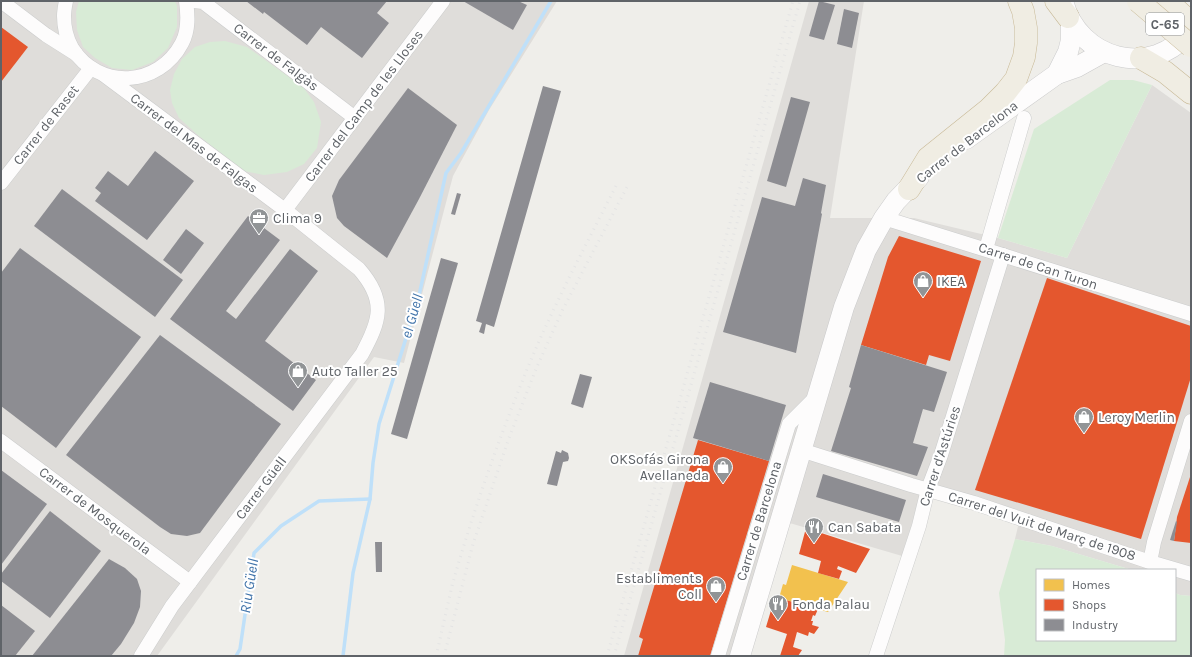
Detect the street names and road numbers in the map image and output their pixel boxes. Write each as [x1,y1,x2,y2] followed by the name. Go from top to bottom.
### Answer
[1146,13,1184,35] road number: C-65
[230,19,322,95] street label: Carrer de Falgàs
[301,27,427,185] street label: Carrer del Camp de les Lloses
[9,82,83,168] street label: Carrer de Raset
[127,89,261,197] street label: Carrer del Mas de Falgas
[913,97,1021,187] street label: Carrer de Barcelona
[976,239,1100,293] street label: Carrer de Can Turon
[916,403,964,509] street label: Carrer d'Astúries
[232,453,290,523] street label: Carrer Güell
[733,459,785,583] street label: Carrer de Barcelona
[36,463,154,559] street label: Carrer de Mosquerola
[946,488,1138,564] street label: Carrer del Vuit de Març de 1908

